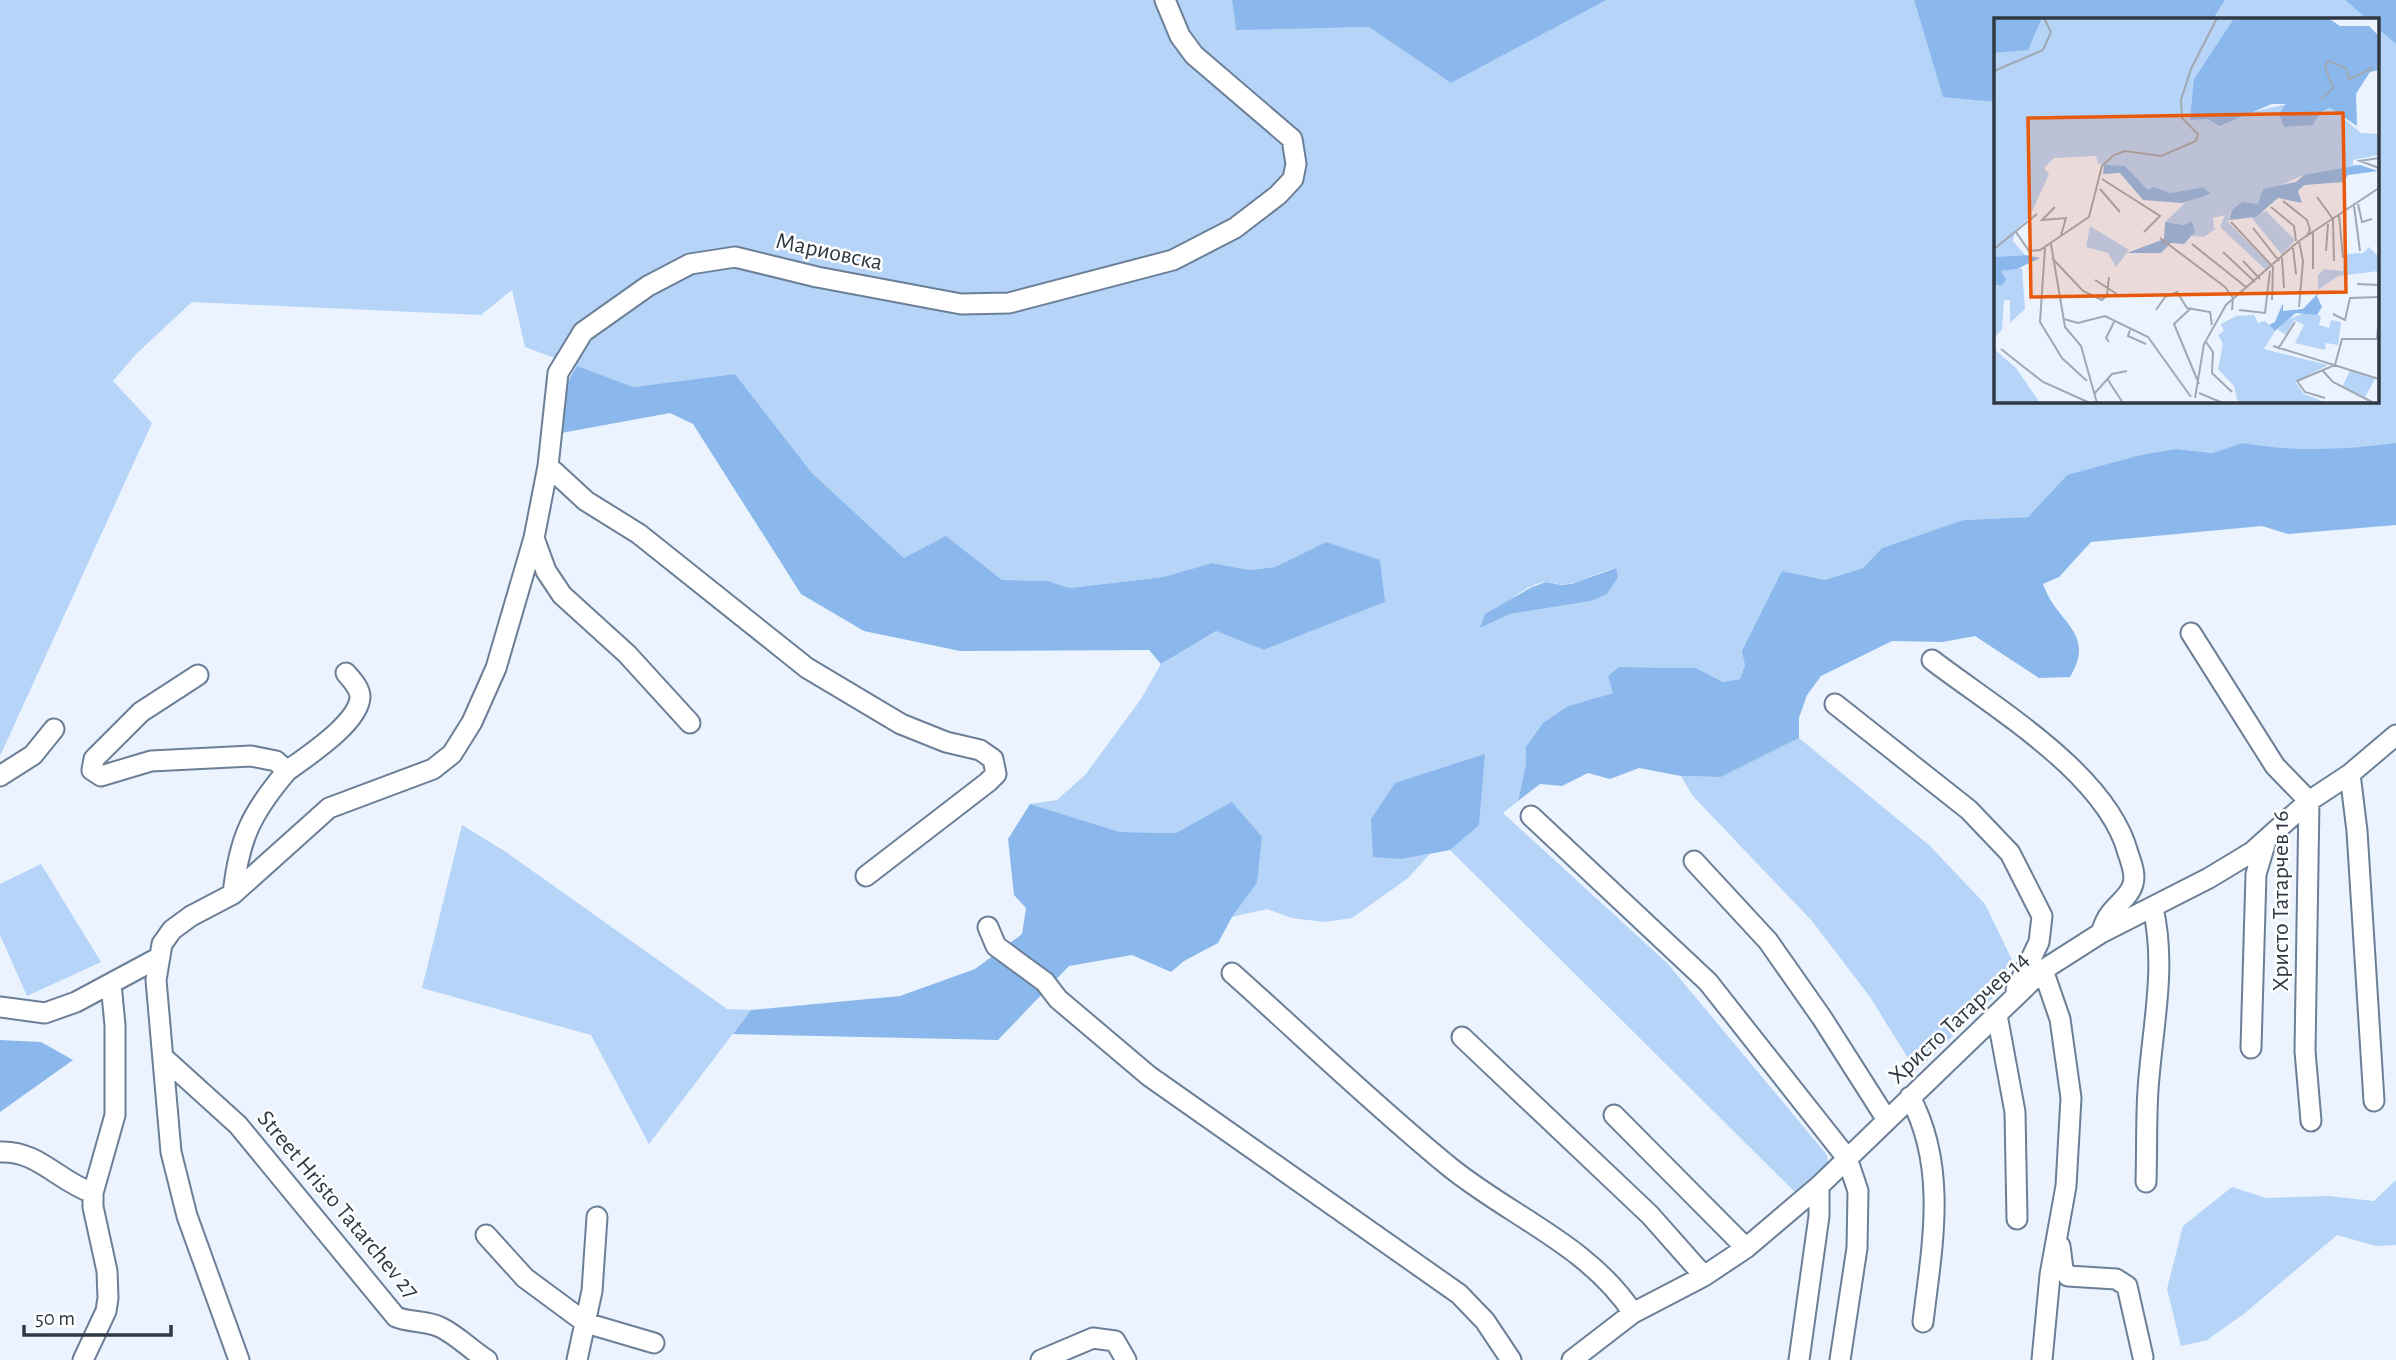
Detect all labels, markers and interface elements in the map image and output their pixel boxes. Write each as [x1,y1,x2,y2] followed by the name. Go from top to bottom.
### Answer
[1994,18,2378,402] inset map
[773,229,885,275] street label: Мариовска
[2269,810,2293,992] street label: Христо Татарчев 16
[1884,947,2034,1089] street label: Христо Татарчев 14
[252,1106,424,1304] street label: Street Hristo Tatarchev 27
[24,1294,172,1338] scale bar
[35,1308,75,1329] text: 50 m

